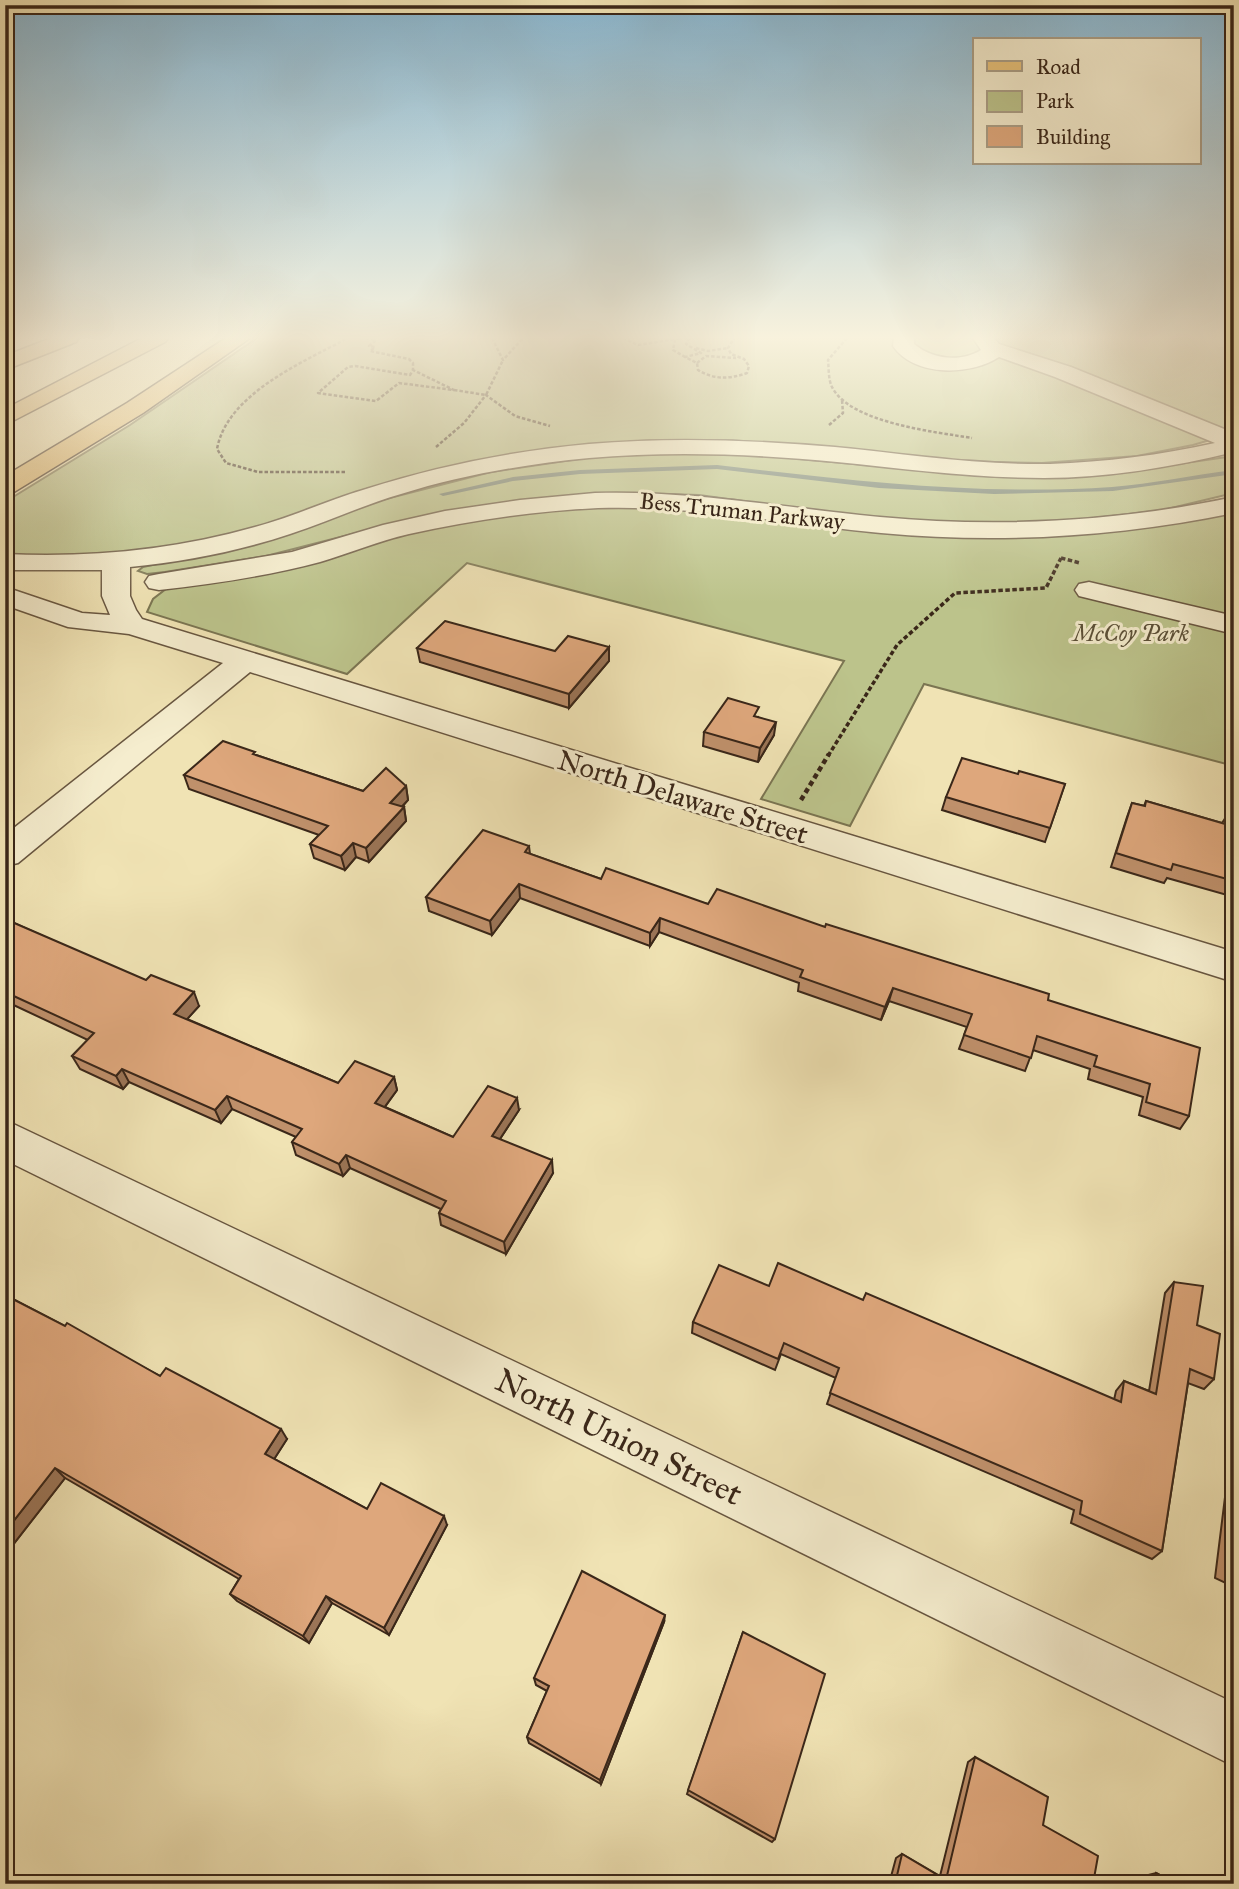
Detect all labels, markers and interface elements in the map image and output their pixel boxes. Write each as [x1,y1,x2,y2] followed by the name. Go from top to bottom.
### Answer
[973,38,1200,164] legend
[1036,54,1081,80] text: Road
[1036,88,1074,114] text: Park
[1036,124,1110,150] text: Building
[638,486,847,536] street label: Bess Truman Parkway
[1071,619,1189,647] park label: McCoy Park
[554,742,813,852] street label: North Delaware Street
[489,1360,749,1514] street label: North Union Street

